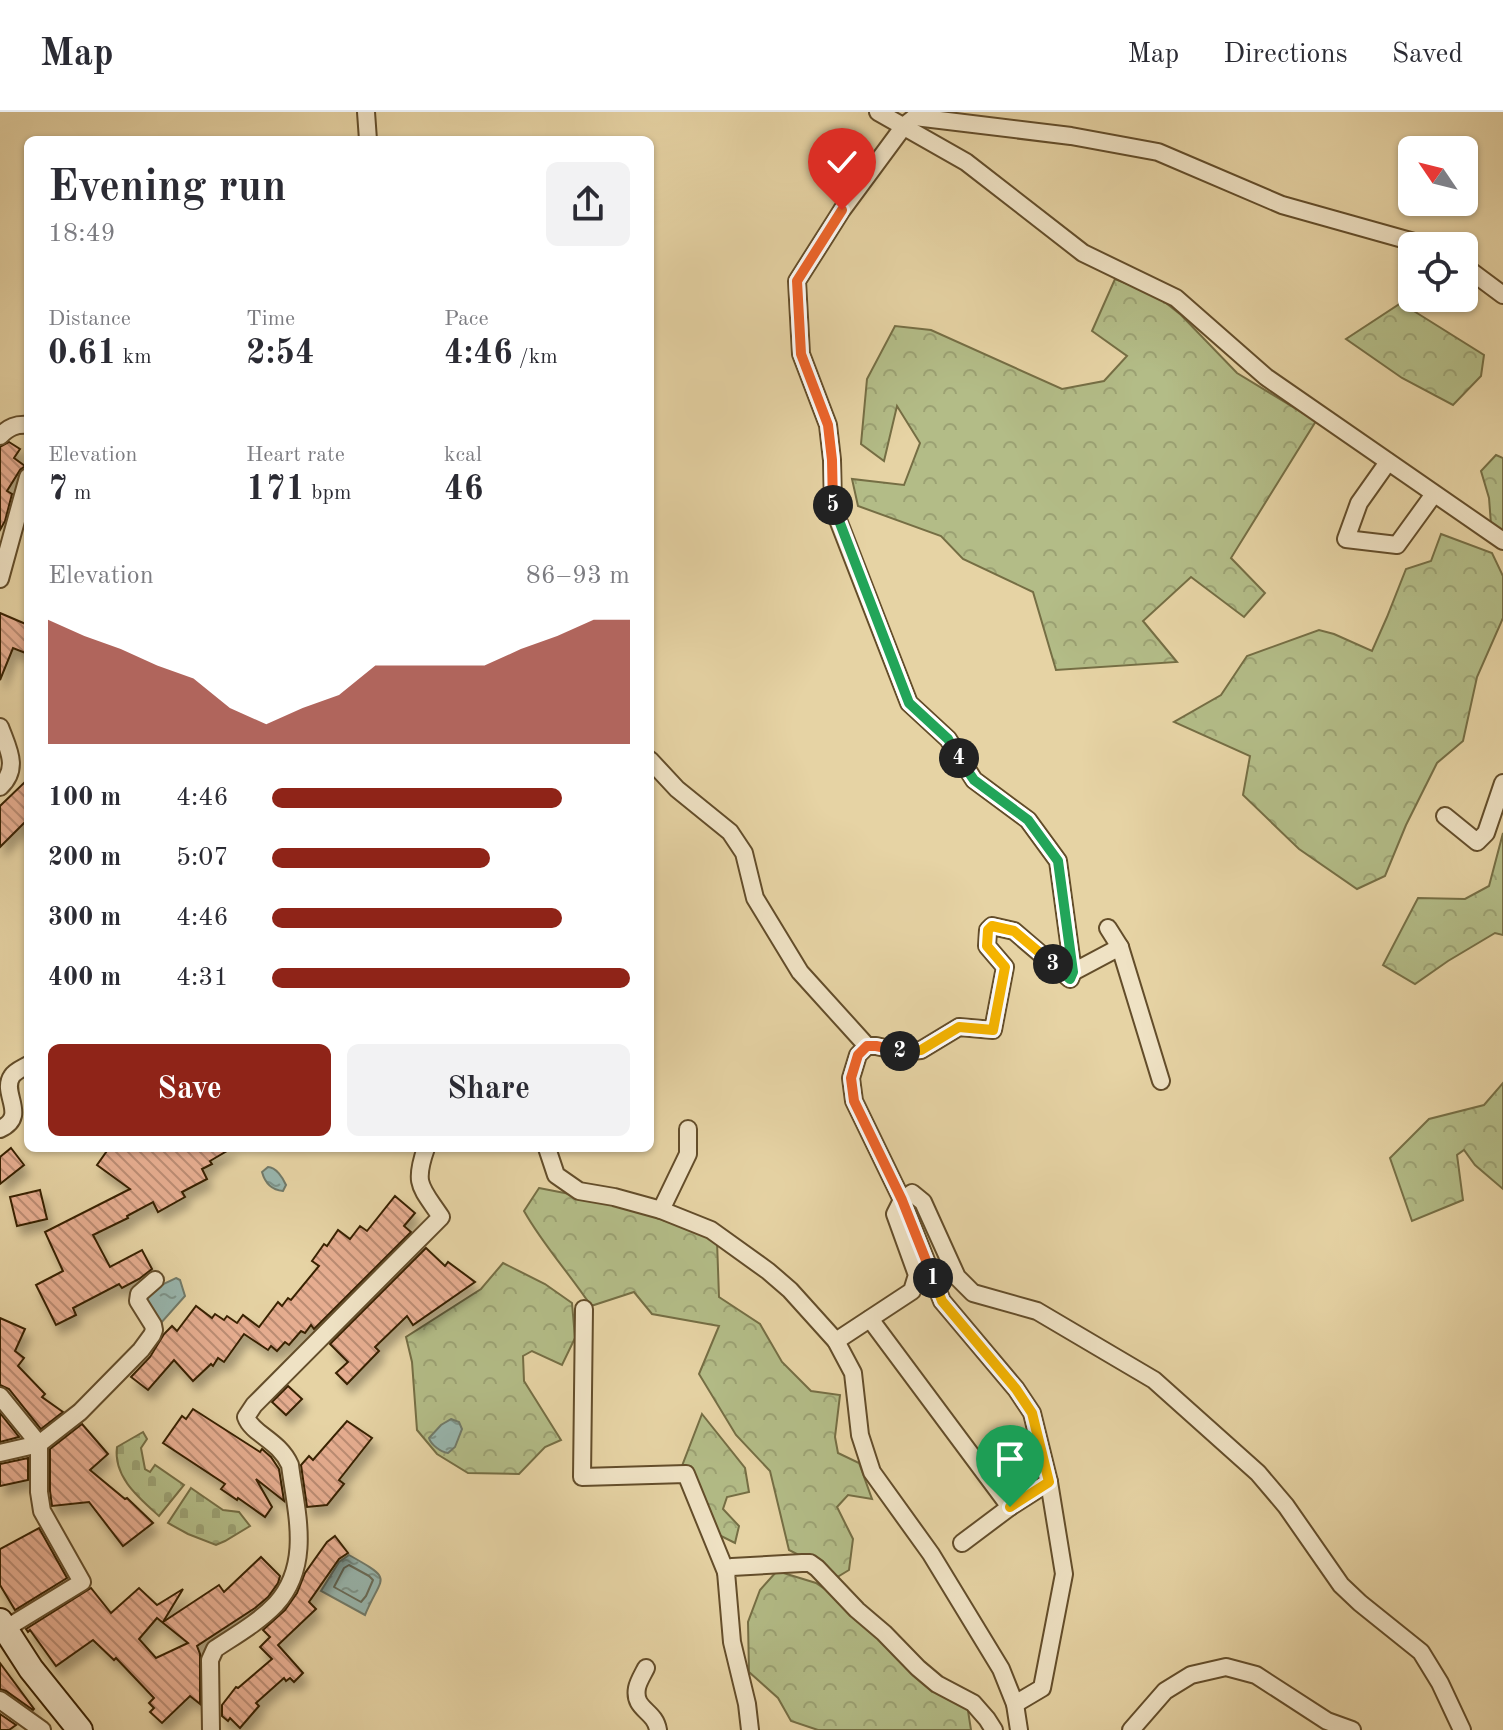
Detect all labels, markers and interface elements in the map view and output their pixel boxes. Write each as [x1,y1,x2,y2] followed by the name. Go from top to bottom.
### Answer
[40,36,114,74] text: Map
[1127,41,1179,69] text: Map
[1223,41,1348,69] text: Directions
[1392,41,1463,69] text: Saved
[808,128,876,210] pin
[1398,136,1478,216] north arrow
[1398,136,1478,312] map controls
[820,140,864,184] icon: check
[546,162,630,246] button: share
[48,166,286,210] text: Evening run
[48,221,116,247] text: 18:49
[1398,232,1478,312] button: locate
[48,308,131,330] text: Distance
[246,308,295,330] text: Time
[444,308,489,330] text: Pace
[48,337,117,371] text: 0.61
[246,337,315,371] text: 2:54
[444,337,513,371] text: 4:46
[117,346,152,368] text: km
[513,346,558,368] text: /km
[48,444,138,466] text: Elevation
[246,444,345,466] text: Heart rate
[444,444,482,466] text: kcal
[48,473,68,507] text: 7
[246,473,305,507] text: 171
[444,473,483,507] text: 46
[68,482,91,504] text: m
[305,482,351,504] text: bpm
[813,485,853,525] pin: 5
[827,494,839,516] text: 5
[48,563,154,589] text: Elevation
[526,563,630,589] text: 86–93 m
[939,738,979,778] pin: 4
[953,747,965,769] text: 4
[48,785,121,811] text: 100 m
[176,785,229,811] text: 4:46
[48,845,121,871] text: 200 m
[176,845,229,871] text: 5:07
[48,905,121,931] text: 300 m
[176,905,229,931] text: 4:46
[1033,944,1073,984] pin: 3
[1047,953,1059,975] text: 3
[48,965,121,991] text: 400 m
[176,965,229,991] text: 4:31
[880,1031,920,1071] pin: 2
[894,1040,906,1062] text: 2
[48,1044,331,1136] button: Save
[347,1044,630,1136] button: Share
[913,1258,953,1298] pin: 1
[927,1267,939,1289] text: 1
[976,1425,1044,1507] pin
[988,1437,1032,1481] icon: arrive

